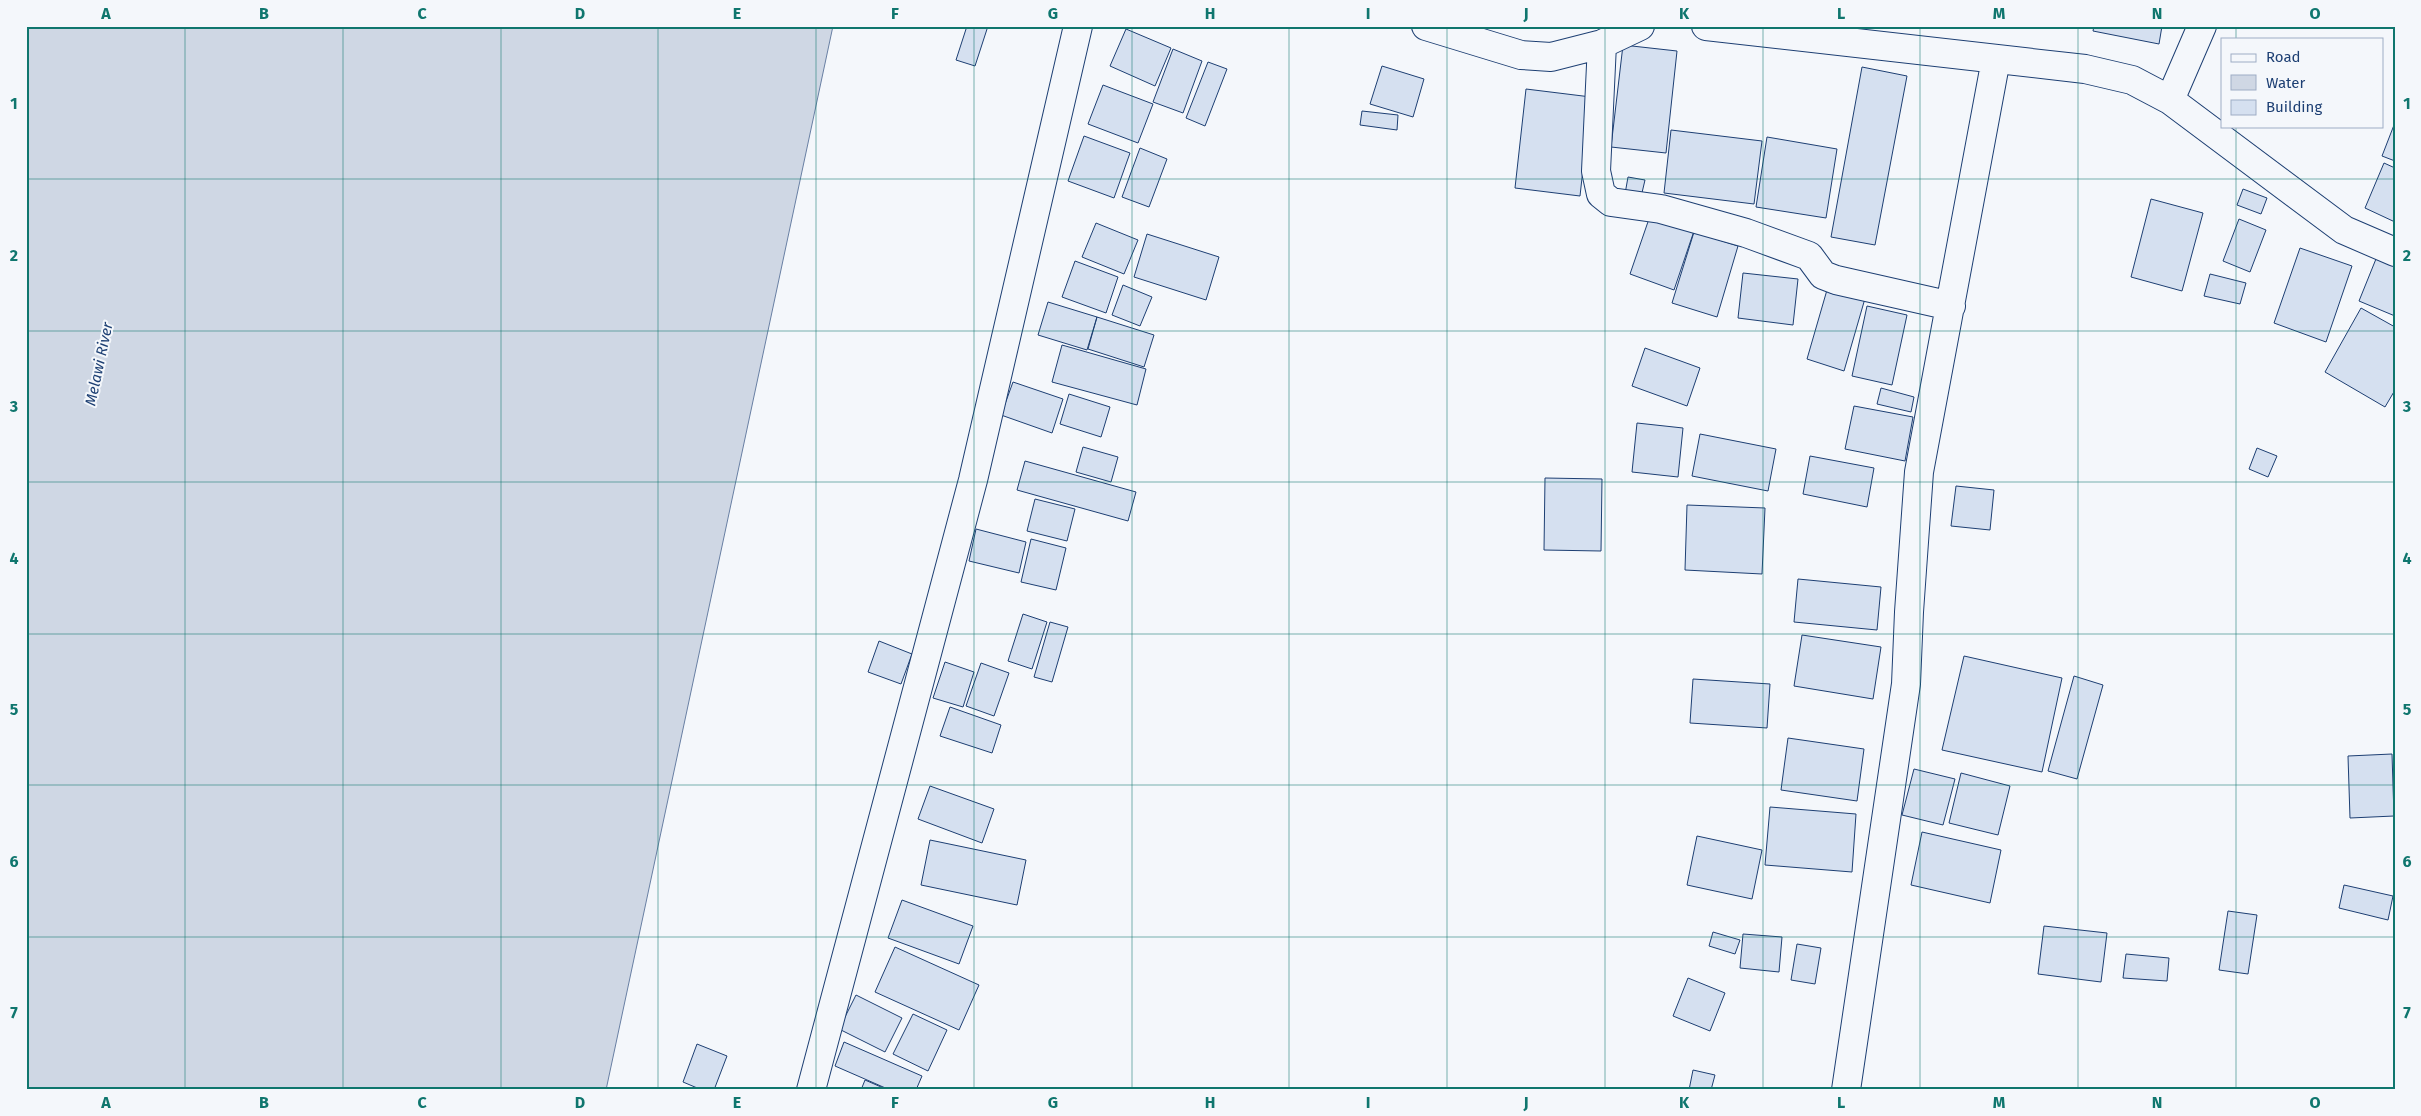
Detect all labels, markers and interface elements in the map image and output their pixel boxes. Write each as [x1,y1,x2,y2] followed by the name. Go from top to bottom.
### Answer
[100,4,111,23] text: A
[259,4,269,23] text: B
[417,4,427,23] text: C
[575,4,585,23] text: D
[733,4,741,23] text: E
[891,4,899,23] text: F
[1048,4,1058,23] text: G
[1205,4,1215,23] text: H
[1366,4,1370,23] text: I
[1522,4,1529,23] text: J
[1679,4,1690,23] text: K
[1837,4,1845,23] text: L
[1993,4,2006,23] text: M
[2152,4,2162,23] text: N
[2309,4,2321,23] text: O
[2221,38,2384,128] legend
[2266,48,2301,66] text: Road
[2266,74,2305,92] text: Water
[10,94,18,113] text: 1
[2403,94,2411,113] text: 1
[2266,98,2322,116] text: Building
[10,246,18,265] text: 2
[2403,246,2411,265] text: 2
[81,319,117,407] water label: Melawi River
[9,397,18,416] text: 3
[2402,397,2411,416] text: 3
[9,549,19,568] text: 4
[2402,549,2412,568] text: 4
[10,700,19,719] text: 5
[2403,700,2412,719] text: 5
[9,852,19,871] text: 6
[2402,852,2412,871] text: 6
[10,1003,18,1022] text: 7
[2403,1003,2411,1022] text: 7
[100,1093,111,1112] text: A
[259,1093,269,1112] text: B
[417,1093,427,1112] text: C
[575,1093,585,1112] text: D
[733,1093,741,1112] text: E
[891,1093,899,1112] text: F
[1048,1093,1058,1112] text: G
[1205,1093,1215,1112] text: H
[1366,1093,1370,1112] text: I
[1522,1093,1529,1112] text: J
[1679,1093,1690,1112] text: K
[1837,1093,1845,1112] text: L
[1993,1093,2006,1112] text: M
[2152,1093,2162,1112] text: N
[2309,1093,2321,1112] text: O

